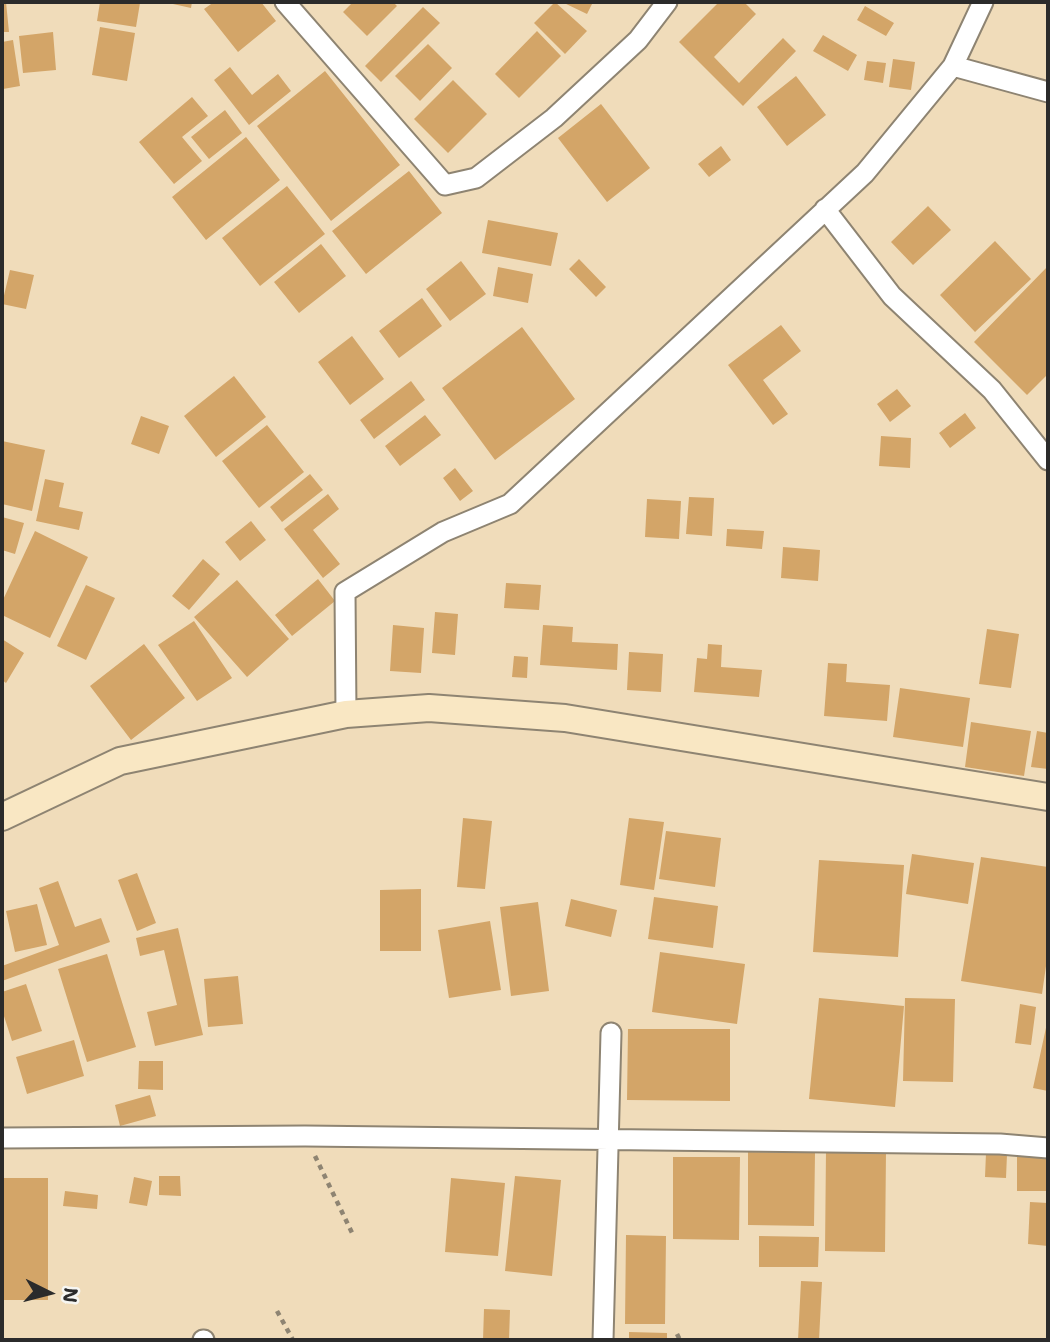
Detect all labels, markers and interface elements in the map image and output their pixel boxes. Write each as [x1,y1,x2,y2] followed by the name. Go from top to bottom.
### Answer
[14,1258,84,1328] north arrow
[57,1286,84,1304] text: N

